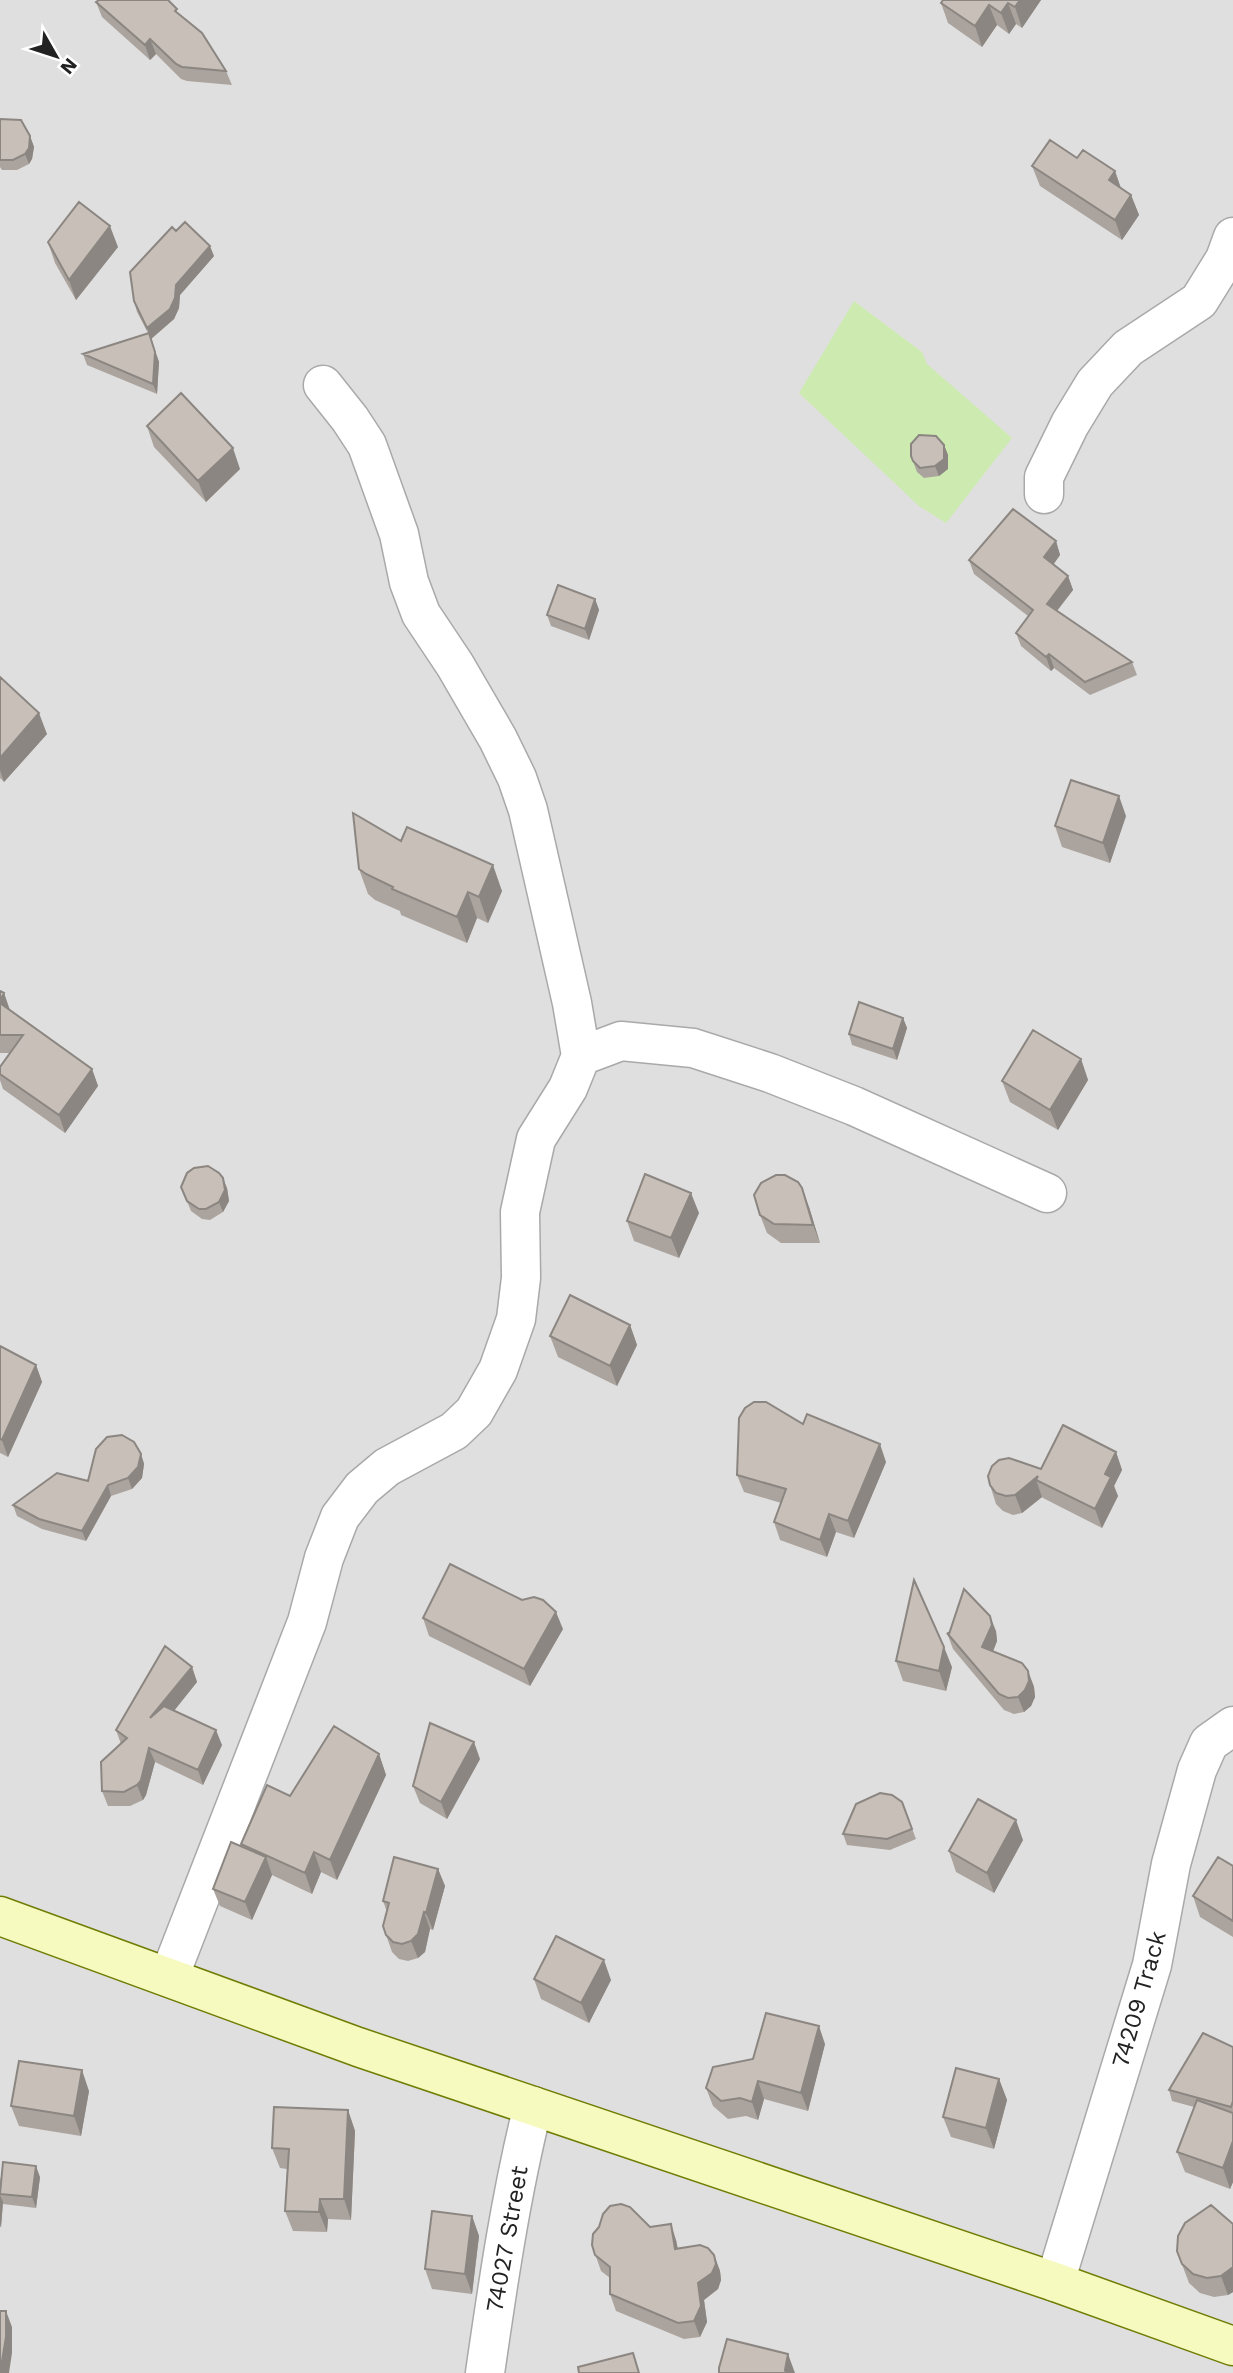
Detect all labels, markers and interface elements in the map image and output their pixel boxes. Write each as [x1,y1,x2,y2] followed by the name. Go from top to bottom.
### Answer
[21,21,91,91] north arrow
[55,54,82,79] text: N
[1106,1927,1172,2070] street label: 74209 Track
[480,2164,534,2314] street label: 74027 Street

